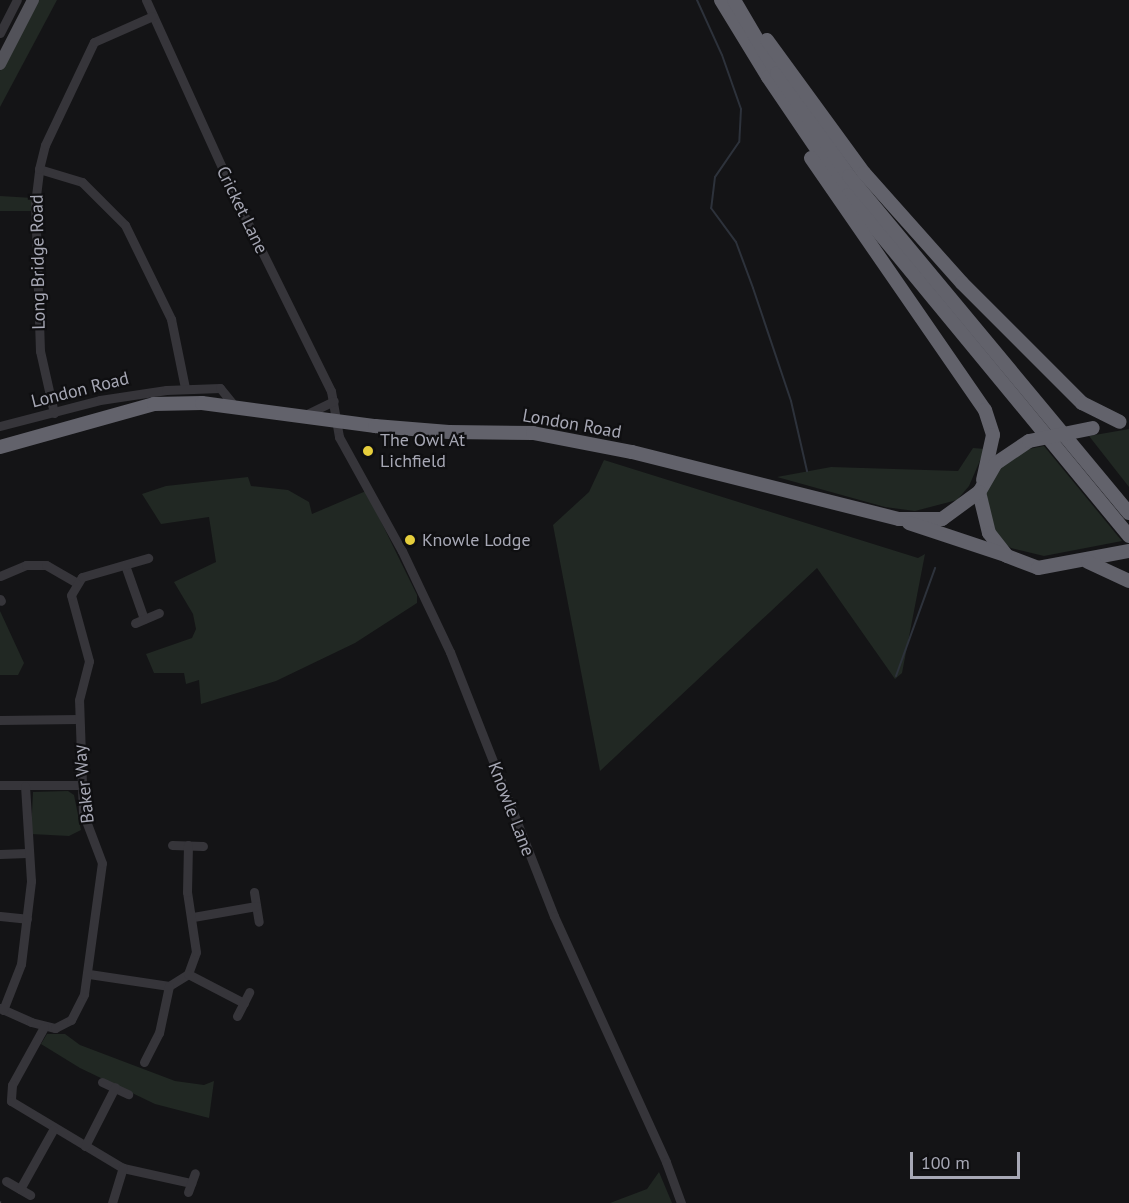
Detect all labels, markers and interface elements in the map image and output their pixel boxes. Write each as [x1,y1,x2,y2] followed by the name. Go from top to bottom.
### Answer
[212,163,272,257] street label: Cricket Lane
[26,194,50,330] street label: Long Bridge Road
[29,367,131,413] street label: London Road
[521,405,623,443] street label: London Road
[380,430,466,472] place label: The Owl At Lichfield
[361,444,375,458] marker: The Owl At Lichfield
[422,529,531,551] place label: Knowle Lodge
[403,533,417,547] marker: Knowle Lodge
[69,743,99,825] street label: Baker Way
[483,759,539,859] street label: Knowle Lane
[913,1140,1022,1178] scale bar
[921,1151,970,1174] text: 100 m

